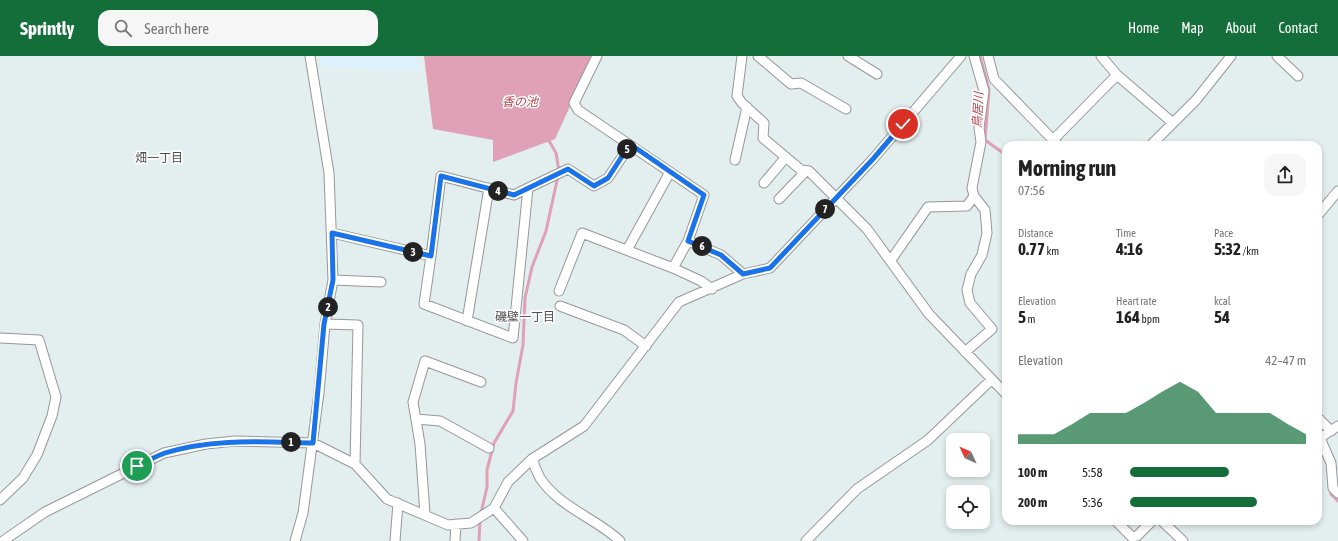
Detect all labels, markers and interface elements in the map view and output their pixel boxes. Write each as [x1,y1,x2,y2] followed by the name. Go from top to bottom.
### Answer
[98,10,378,46] search box
[20,17,74,39] text: Sprintly
[112,17,134,39] icon: search
[144,20,209,37] text: Search here
[1128,20,1159,36] text: Home
[1181,20,1204,36] text: Map
[1226,20,1257,36] text: About
[1279,20,1318,36] text: Contact
[970,90,986,128] water label: 鳥居川
[502,95,539,109] water label: 香の池
[886,107,920,141] pin
[892,113,914,135] icon: check
[617,139,637,159] pin: 5
[624,143,630,155] text: 5
[135,151,183,165] district label: 畑一丁目
[1264,154,1306,196] button: share
[1018,155,1116,181] text: Morning run
[488,181,508,201] pin: 4
[1018,183,1045,198] text: 07:56
[495,185,501,197] text: 4
[815,199,835,219] pin: 7
[822,203,828,215] text: 7
[1018,227,1053,239] text: Distance
[1116,227,1136,239] text: Time
[1214,227,1233,239] text: Pace
[692,236,712,256] pin: 6
[1018,239,1045,259] text: 0.77
[1116,239,1143,259] text: 4:16
[1214,239,1241,259] text: 5:32
[699,240,705,252] text: 6
[403,242,423,262] pin: 3
[1045,245,1059,257] text: km
[1241,245,1259,257] text: /km
[410,246,416,258] text: 3
[1018,295,1056,307] text: Elevation
[1116,295,1157,307] text: Heart rate
[1214,295,1231,307] text: kcal
[318,297,338,317] pin: 2
[325,301,331,313] text: 2
[1018,307,1026,327] text: 5
[1116,307,1140,327] text: 164
[1214,307,1230,327] text: 54
[495,310,555,324] district label: 磯壁一丁目
[1026,313,1035,325] text: m
[1140,313,1160,325] text: bpm
[1018,353,1063,368] text: Elevation
[1265,353,1306,368] text: 42–47 m
[281,432,301,452] pin: 1
[946,433,990,477] north arrow
[946,433,990,529] map controls
[288,436,294,448] text: 1
[120,449,154,483] pin
[126,455,148,477] icon: arrive
[1018,465,1047,480] text: 100 m
[1082,465,1103,480] text: 5:58
[946,485,990,529] button: locate
[1018,495,1047,510] text: 200 m
[1082,495,1103,510] text: 5:36

